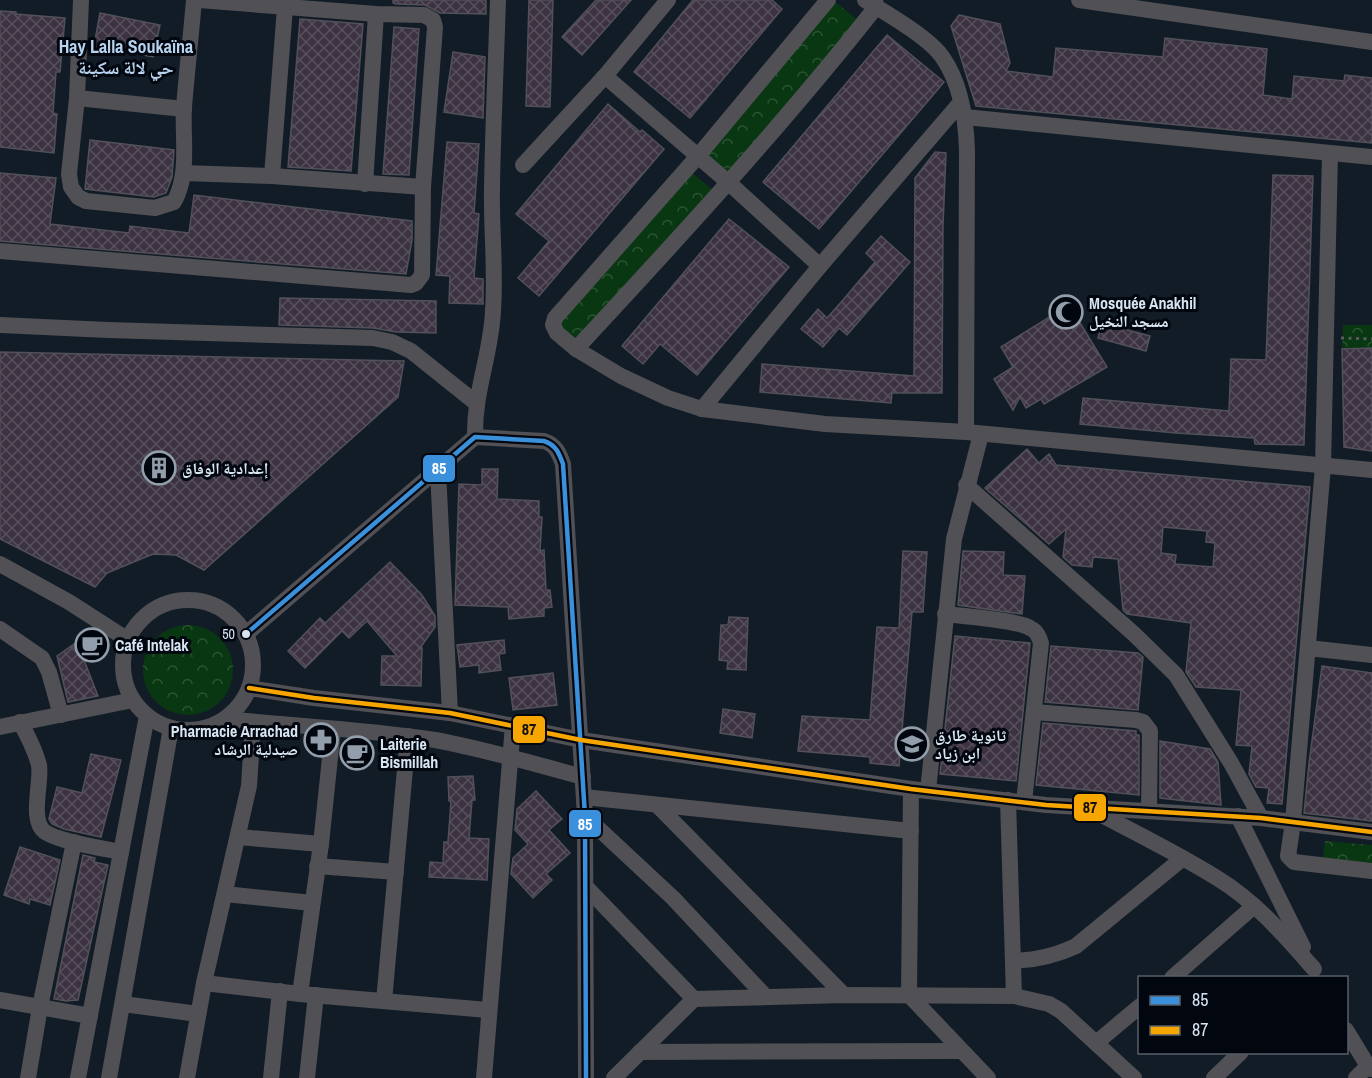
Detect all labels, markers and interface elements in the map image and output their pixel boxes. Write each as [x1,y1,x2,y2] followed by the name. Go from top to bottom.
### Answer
[59,34,194,82] district label: Hay Lalla Soukaïna حي لالة سكينة
[1089,292,1196,332] place label: Mosquée Anakhil مسجد النخيل
[1048,294,1084,330] mosque icon: Mosquée Anakhil مسجد النخيل
[141,450,177,486] building icon: إعدادية الوفاق
[422,454,456,483] line badge: 85
[182,457,268,479] place label: إعدادية الوفاق
[432,457,446,479] text: 85
[222,625,235,643] place label: 50
[74,627,110,663] cafe icon: Café Intelak
[240,628,252,640] marker: 50
[115,634,189,656] place label: Café Intelak
[512,715,546,744] line badge: 87
[522,718,536,740] text: 87
[171,720,298,760] place label: Pharmacie Arrachad صيدلية الرشاد
[303,722,339,758] pharmacy icon: Pharmacie Arrachad صيدلية الرشاد
[935,724,1007,764] place label: ثانوية طارق ابن زياد
[894,726,930,762] school or university icon: ثانوية طارق ابن زياد
[380,733,438,773] place label: Laiterie Bismillah
[339,735,375,771] cafe icon: Laiterie Bismillah
[1073,793,1107,822] line badge: 87
[1083,796,1097,818] text: 87
[568,809,602,838] line badge: 85
[578,813,592,835] text: 85
[1138,976,1348,1054] legend
[1192,987,1208,1012] text: 85
[1192,1017,1208,1042] text: 87

